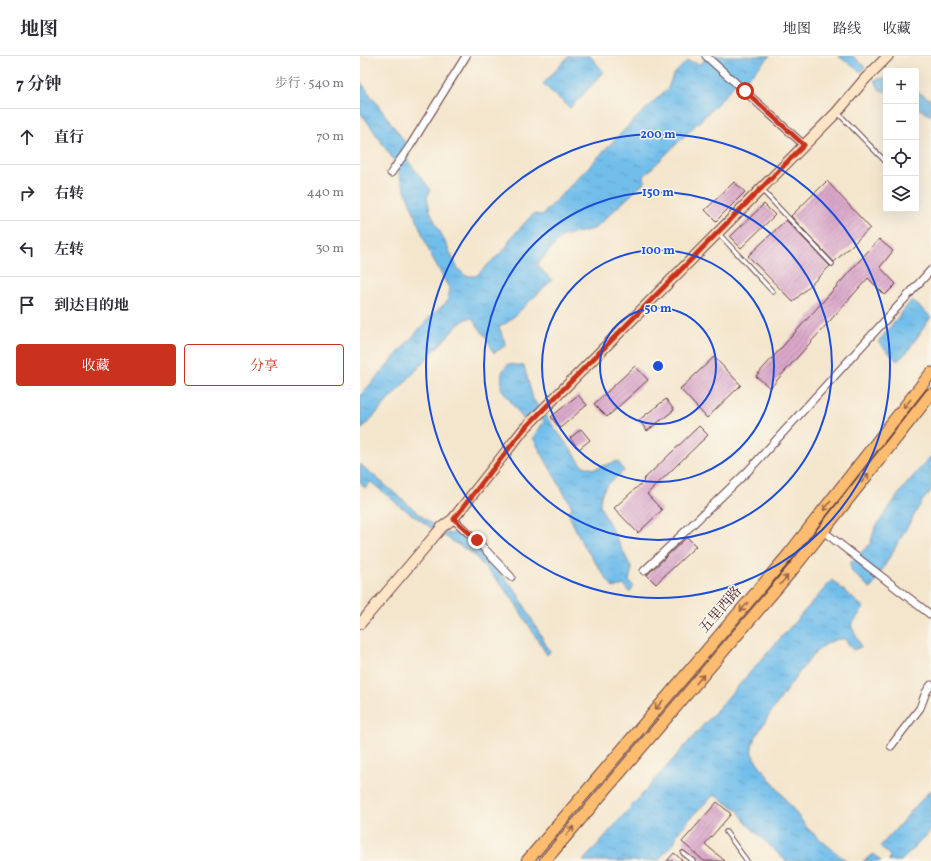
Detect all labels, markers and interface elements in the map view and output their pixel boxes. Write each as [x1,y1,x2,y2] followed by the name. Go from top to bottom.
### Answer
[20,17,58,43] text: 地图
[783,20,811,39] text: 地图
[833,20,861,39] text: 路线
[883,20,911,39] text: 收藏
[883,68,919,212] map controls
[883,68,919,104] button: +
[16,73,62,96] text: 7 分钟
[275,75,344,93] text: 步行 · 540 m
[736,82,754,100] route start
[883,104,919,140] button: −
[16,126,38,148] icon: ahead
[640,127,676,143] text: 200 m
[54,128,84,149] text: 直行
[316,128,344,146] text: 70 m
[883,140,919,176] button: locate
[883,176,919,212] button: layers
[16,182,38,204] icon: right
[54,184,84,205] text: 右转
[307,184,344,202] text: 440 m
[642,185,674,201] text: 150 m
[16,238,38,260] icon: left
[54,240,84,261] text: 左转
[316,240,344,258] text: 30 m
[641,243,675,259] text: 100 m
[16,294,38,316] icon: arrive
[54,296,129,317] text: 到达目的地
[644,301,672,317] text: 50 m
[16,344,176,386] button: 收藏
[184,344,344,386] button: 分享
[651,359,665,373] centre of rings
[903,398,911,409] one-way arrow
[860,473,869,484] one-way arrow
[822,501,831,512] one-way arrow
[468,531,486,549] route end
[779,574,788,585] one-way arrow
[695,583,747,637] street label: 五里西路
[740,601,749,612] one-way arrow
[695,673,704,684] one-way arrow
[655,700,664,710] one-way arrow
[566,826,575,837] one-way arrow

